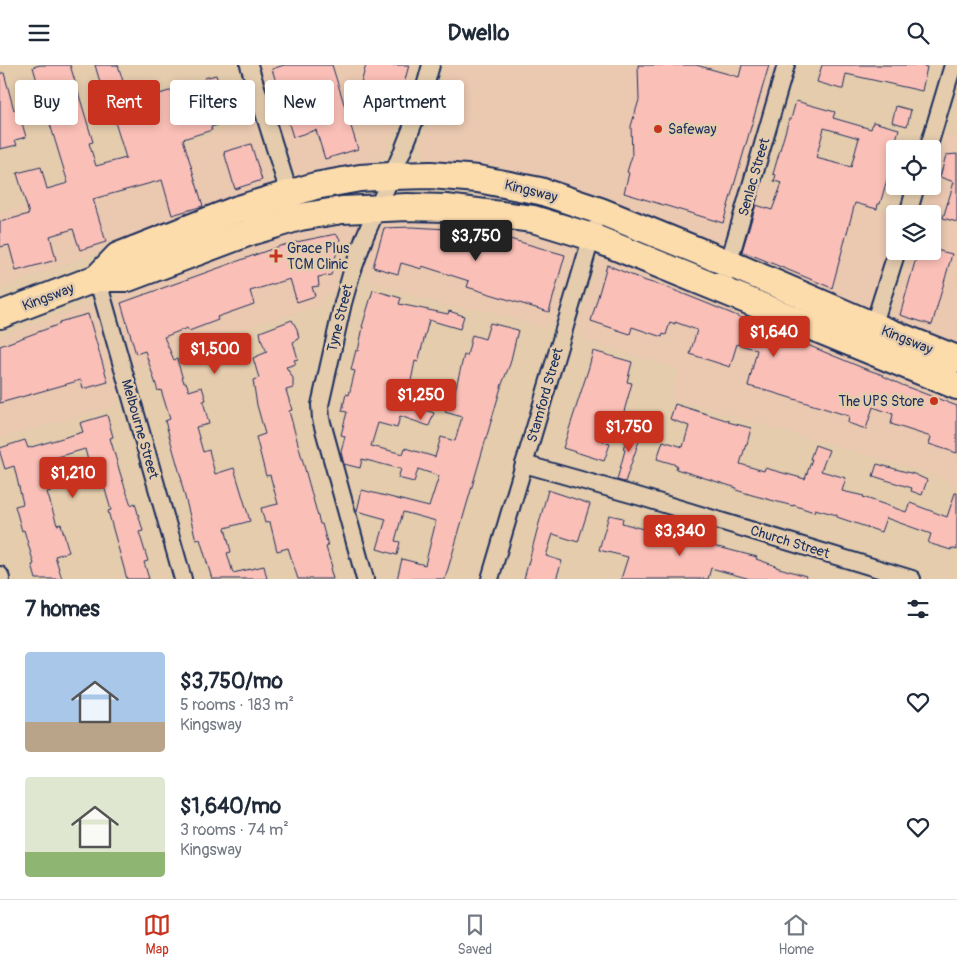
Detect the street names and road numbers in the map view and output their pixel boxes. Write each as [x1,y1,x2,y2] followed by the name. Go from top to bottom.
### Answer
[735,136,773,218] street label: Senlac Street
[503,176,559,206] street label: Kingsway
[20,279,76,315] street label: Kingsway
[323,282,357,354] street label: Tyne Street
[879,322,935,358] street label: Kingsway
[523,345,567,444] street label: Stamford Street
[118,377,162,481] street label: Melbourne Street
[748,522,832,562] street label: Church Street

